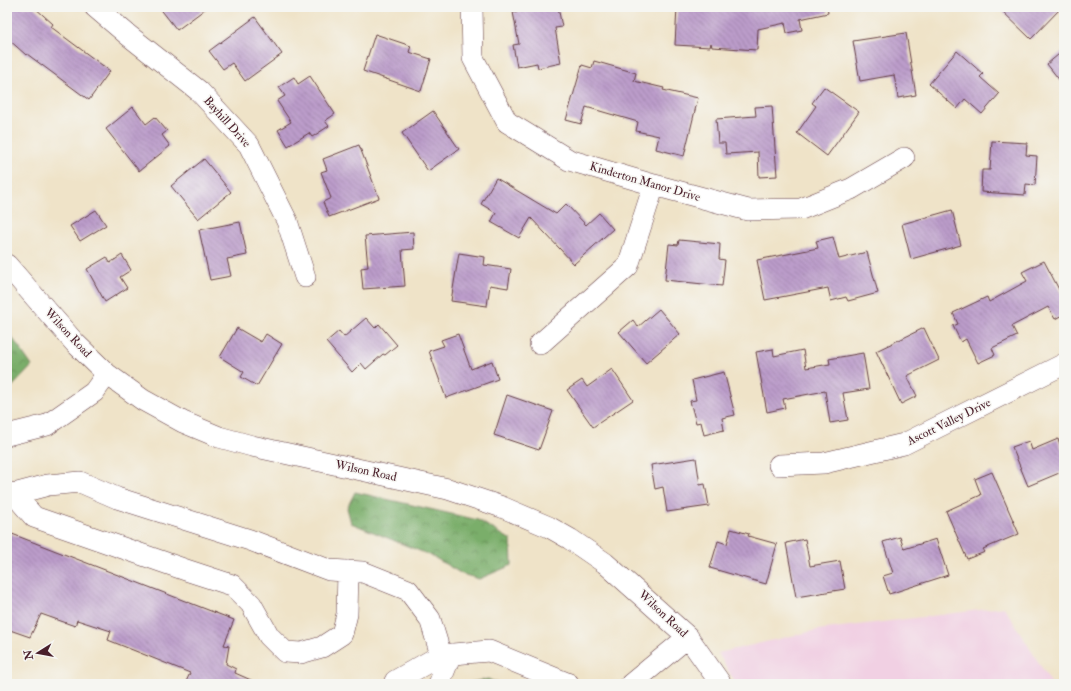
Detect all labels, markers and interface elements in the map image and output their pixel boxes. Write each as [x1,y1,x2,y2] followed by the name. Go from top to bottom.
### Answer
[200,93,254,151] street label: Bayhill Drive
[588,159,702,205] street label: Kinderton Manor Drive
[41,304,95,361] street label: Wilson Road
[904,395,993,449] street label: Ascott Valley Drive
[333,457,398,485] street label: Wilson Road
[634,587,691,641] street label: Wilson Road
[18,633,58,673] north arrow
[21,648,36,662] text: N

